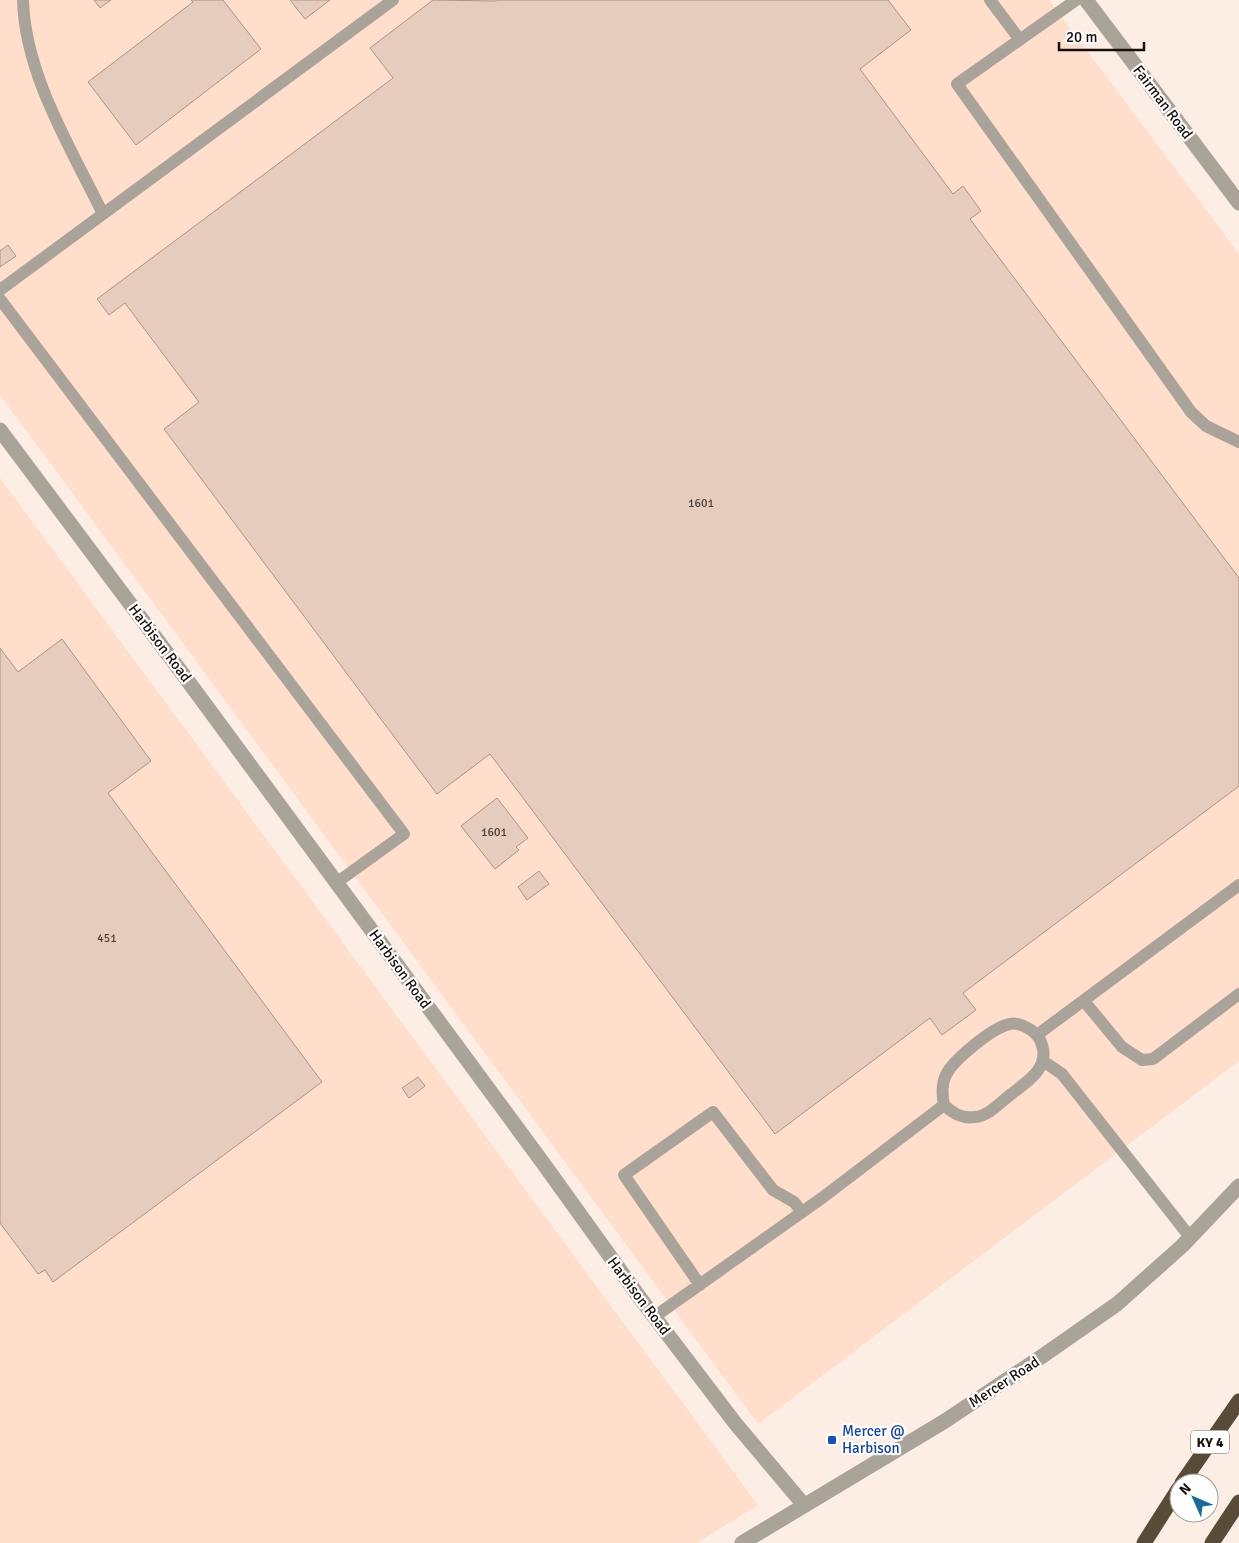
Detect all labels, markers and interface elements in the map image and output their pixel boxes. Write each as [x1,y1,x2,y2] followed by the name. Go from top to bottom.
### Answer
[1059,20,1144,52] scale bar
[1066,28,1097,46] text: 20 m
[1129,62,1197,142] street label: Fairman Road
[688,496,714,511] house number: 1601
[125,600,195,686] street label: Harbison Road
[481,825,507,840] house number: 1601
[365,926,435,1012] street label: Harbison Road
[97,931,117,946] house number: 451
[604,1253,674,1339] street label: Harbison Road
[965,1353,1043,1411] street label: Mercer Road
[842,1422,904,1457] place label: Mercer @ Harbison
[1191,1430,1229,1454] road number: KY 4
[826,1434,838,1446] marker: Mercer @ Harbison
[1169,1473,1219,1523] north arrow
[1176,1480,1195,1499] text: N

